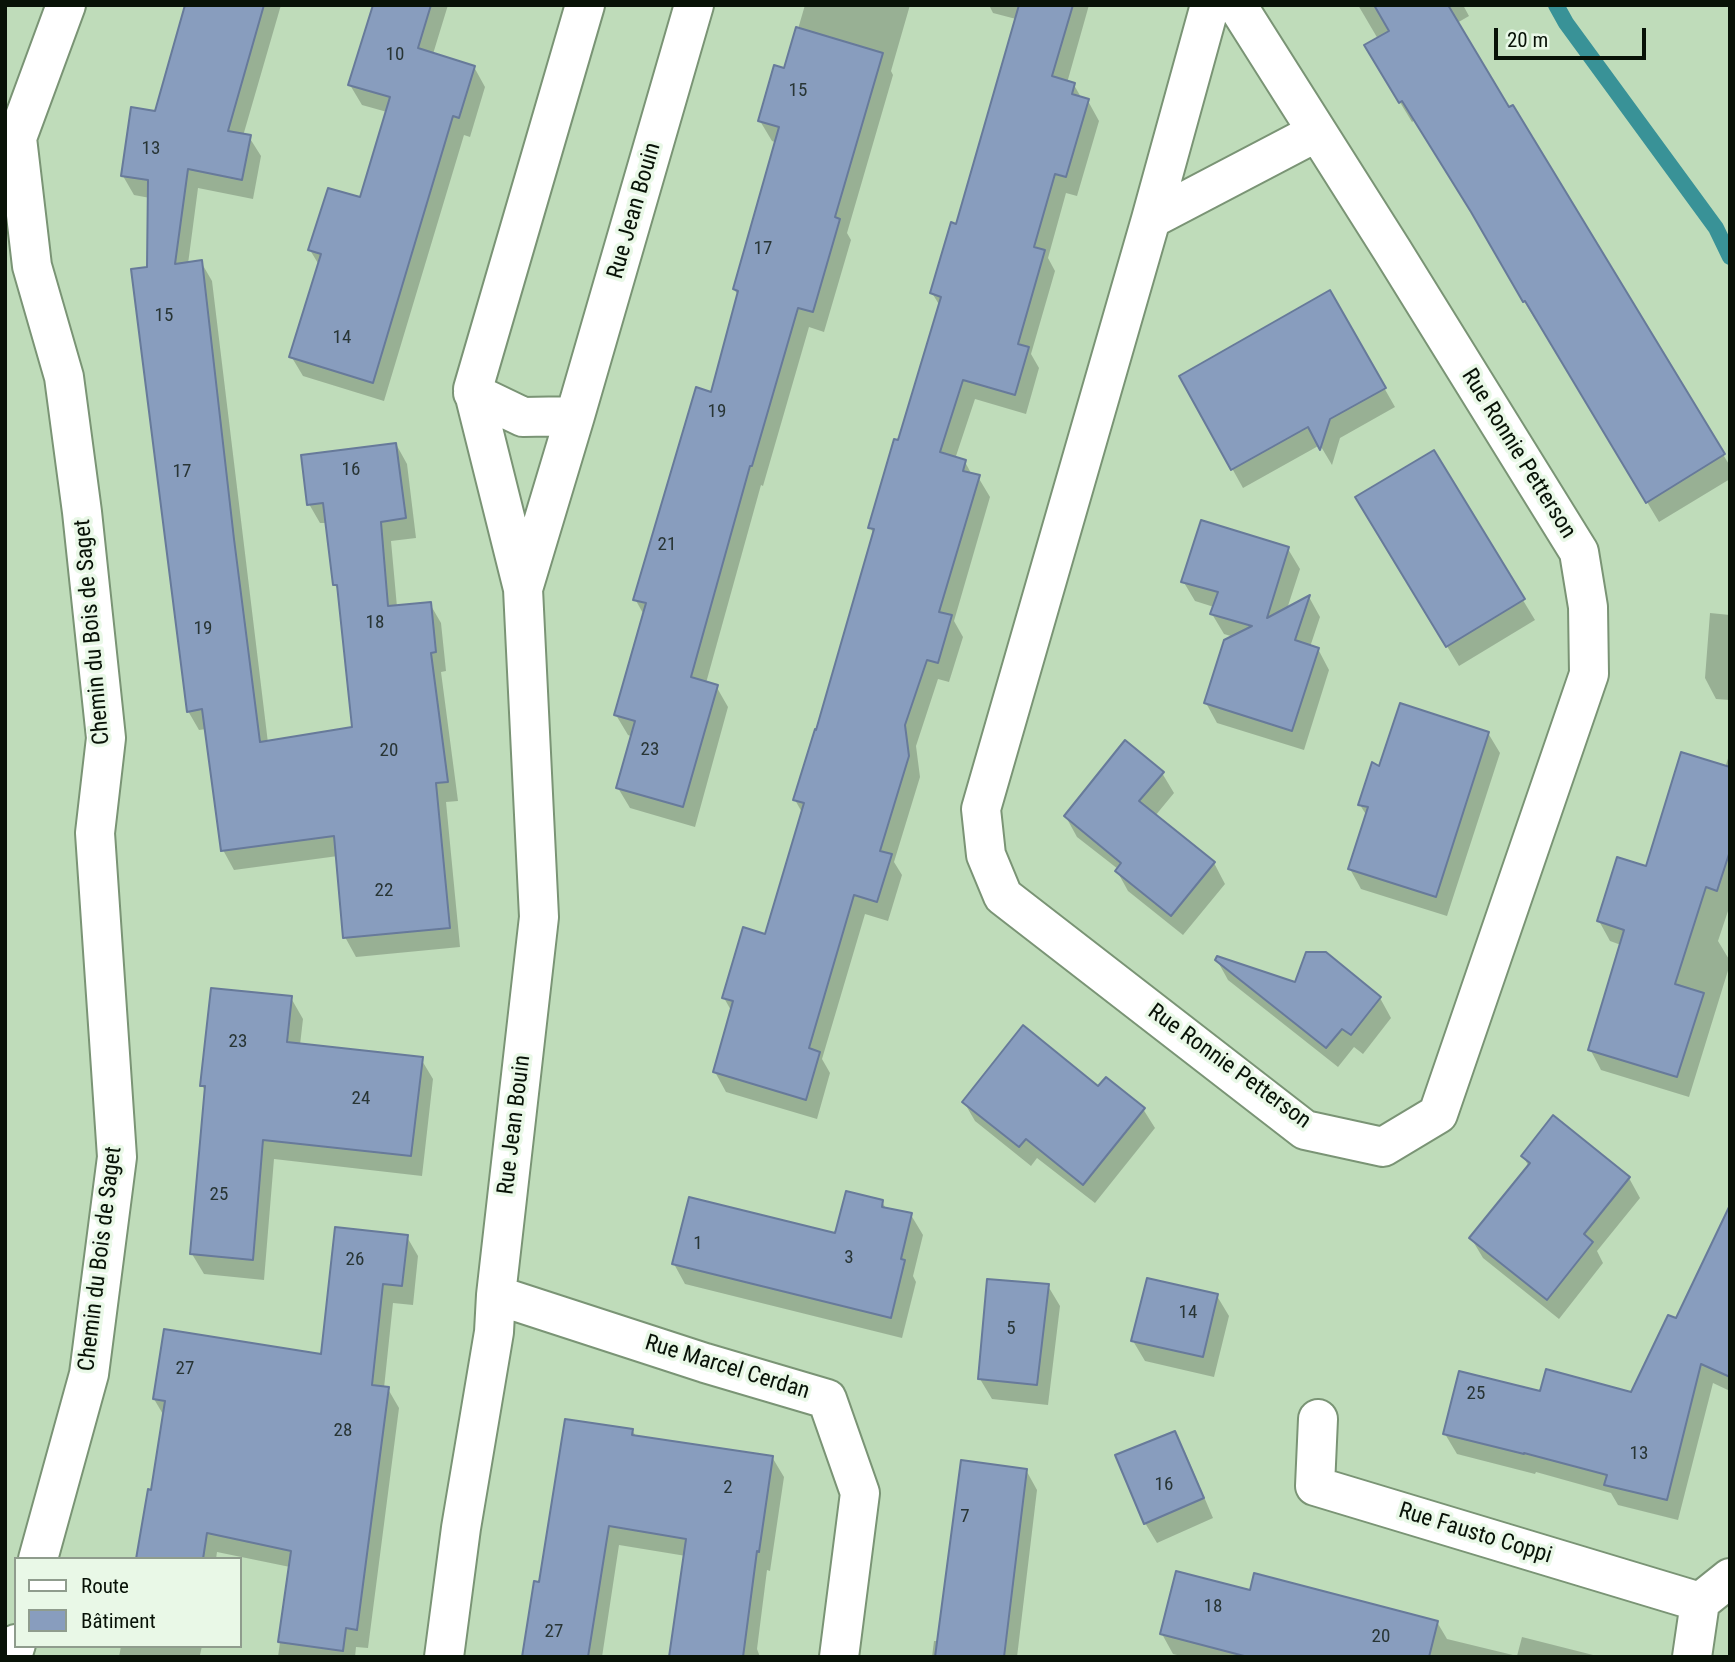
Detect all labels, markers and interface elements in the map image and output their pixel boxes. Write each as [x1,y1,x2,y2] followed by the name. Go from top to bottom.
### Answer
[1497,14,1649,58] scale bar
[1507,28,1548,52] text: 20 m
[386,44,404,66] house number: 10
[789,80,807,102] house number: 15
[142,138,160,160] house number: 13
[602,140,668,282] street label: Rue Jean Bouin
[754,238,772,260] house number: 17
[155,305,173,327] house number: 15
[333,327,351,349] house number: 14
[1455,364,1581,544] street label: Rue Ronnie Petterson
[708,401,726,423] house number: 19
[342,459,360,481] house number: 16
[173,461,191,483] house number: 17
[69,518,117,746] street label: Chemin du Bois de Saget
[658,534,676,556] house number: 21
[366,612,384,634] house number: 18
[194,618,212,640] house number: 19
[641,739,659,761] house number: 23
[380,740,398,762] house number: 20
[375,880,393,902] house number: 22
[1142,999,1316,1135] street label: Rue Ronnie Petterson
[229,1031,247,1053] house number: 23
[493,1054,537,1196] street label: Rue Jean Bouin
[352,1088,370,1110] house number: 24
[74,1145,128,1373] street label: Chemin du Bois de Saget
[210,1184,228,1206] house number: 25
[693,1233,703,1255] house number: 1
[844,1247,854,1269] house number: 3
[346,1249,364,1271] house number: 26
[1179,1302,1197,1324] house number: 14
[1006,1318,1016,1340] house number: 5
[641,1330,813,1406] street label: Rue Marcel Cerdan
[176,1358,194,1380] house number: 27
[1467,1383,1485,1405] house number: 25
[334,1420,352,1442] house number: 28
[1630,1443,1648,1465] house number: 13
[1155,1474,1173,1496] house number: 16
[723,1477,733,1499] house number: 2
[1395,1498,1555,1570] street label: Rue Fausto Coppi
[960,1506,970,1528] house number: 7
[14,1557,242,1648] legend
[81,1574,129,1598] text: Route
[1204,1596,1222,1618] house number: 18
[81,1609,156,1633] text: Bâtiment
[545,1621,563,1643] house number: 27
[1372,1626,1390,1648] house number: 20

